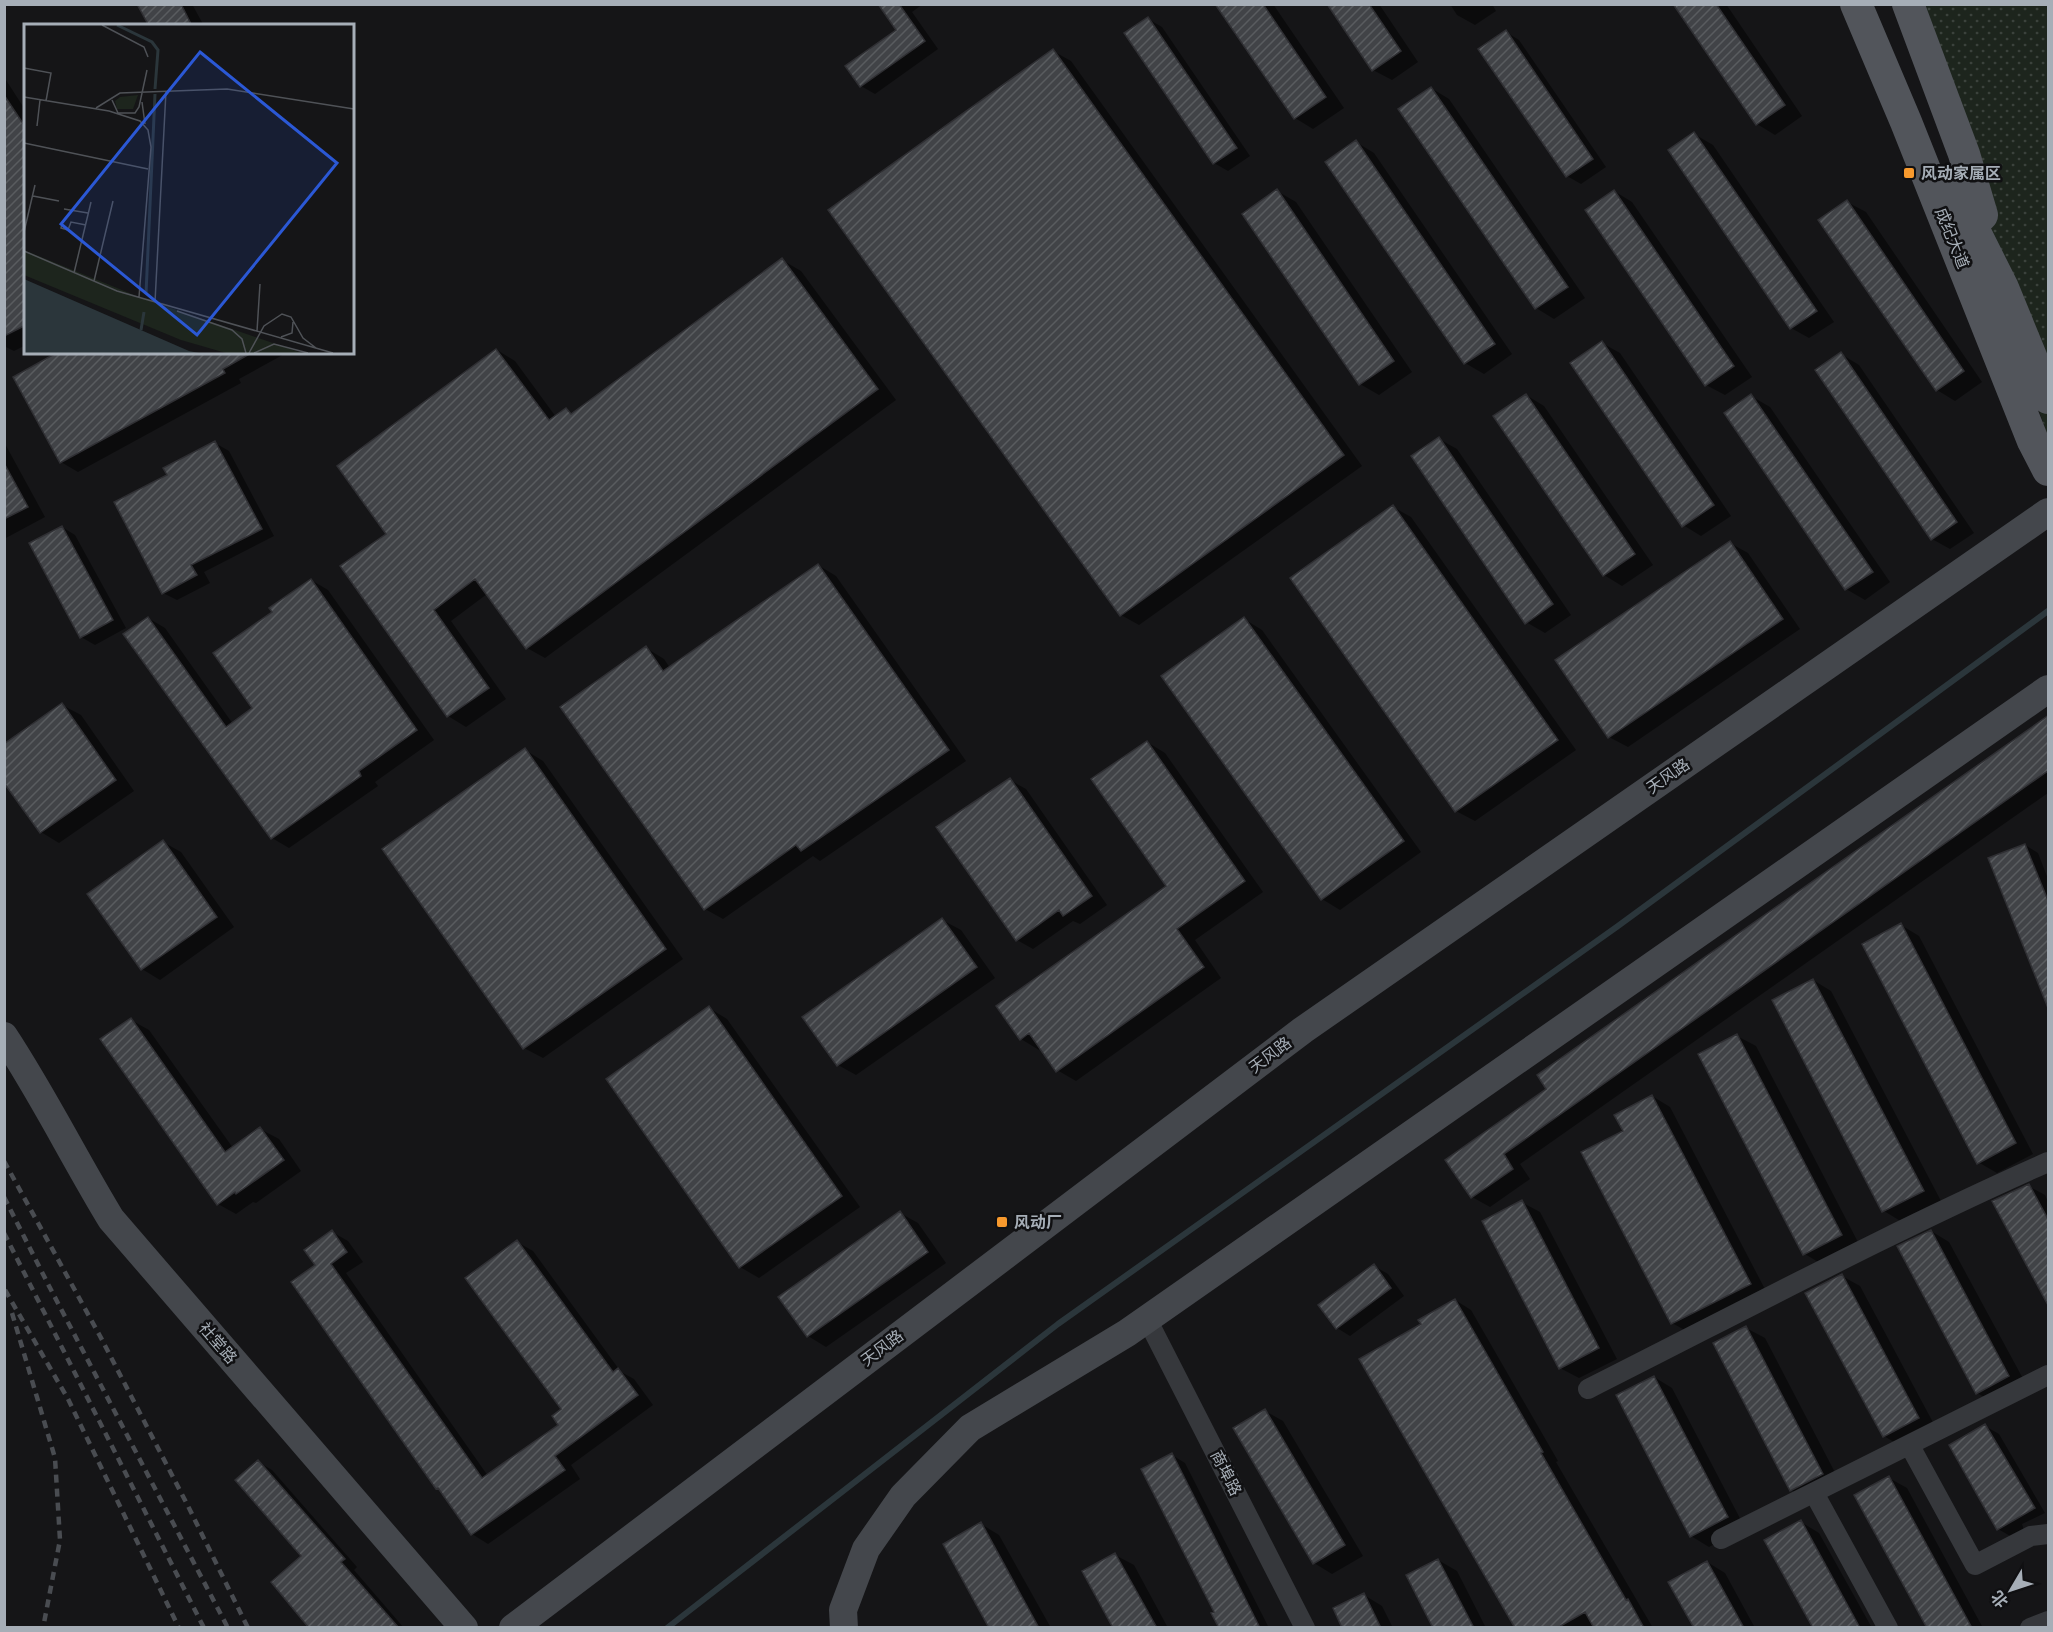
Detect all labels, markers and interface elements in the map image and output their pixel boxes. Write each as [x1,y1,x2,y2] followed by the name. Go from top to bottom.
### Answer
[24,24,354,354] inset map
[1921,164,2001,183] place label: 风动家属区
[1902,166,1916,180] marker: 风动家属区
[1931,205,1973,271] street label: 成纪大道
[1643,754,1693,798] street label: 天风路
[1245,1033,1295,1077] street label: 天风路
[1014,1213,1062,1232] place label: 风动厂
[995,1215,1009,1229] marker: 风动厂
[195,1319,241,1367] street label: 社堂路
[857,1326,907,1370] street label: 天风路
[1207,1447,1245,1499] street label: 商埠路
[1981,1560,2041,1620] north arrow
[1987,1587,2012,1611] text: 北

